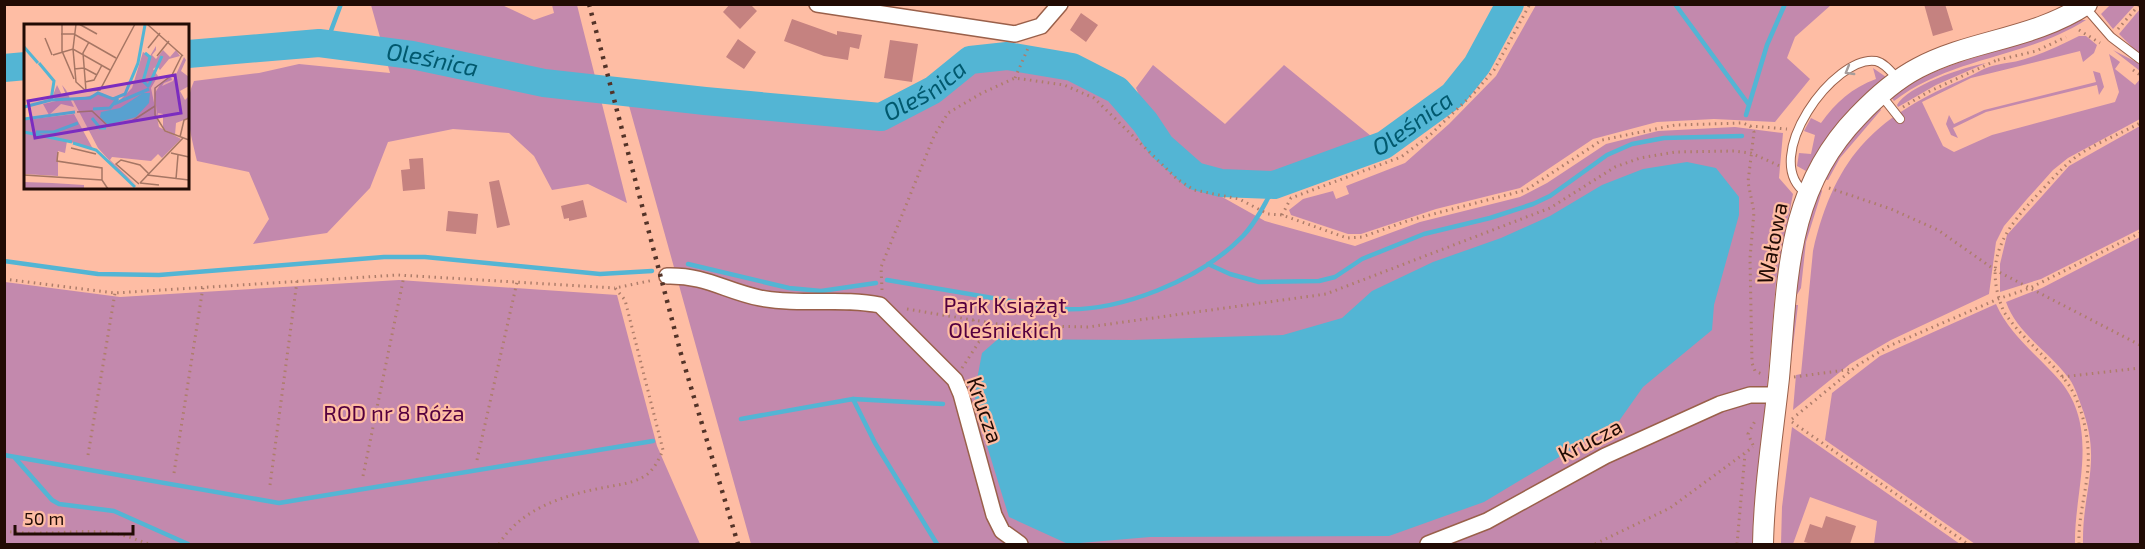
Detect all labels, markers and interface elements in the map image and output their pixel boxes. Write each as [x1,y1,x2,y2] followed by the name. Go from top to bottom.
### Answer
[24,24,189,189] inset map
[385,36,481,82] water label: Oleśnica
[878,53,972,126] water label: Oleśnica
[1845,64,1855,75] one-way arrow
[1368,84,1458,161] water label: Oleśnica
[1750,200,1792,286] street label: Wałowa
[943,291,1067,342] park label: Park Książąt Oleśnickich
[963,373,1009,446] street label: Krucza
[323,399,465,425] park label: ROD nr 8 Róża
[1553,412,1626,466] street label: Krucza
[15,498,134,536] scale bar
[24,507,64,529] text: 50 m

